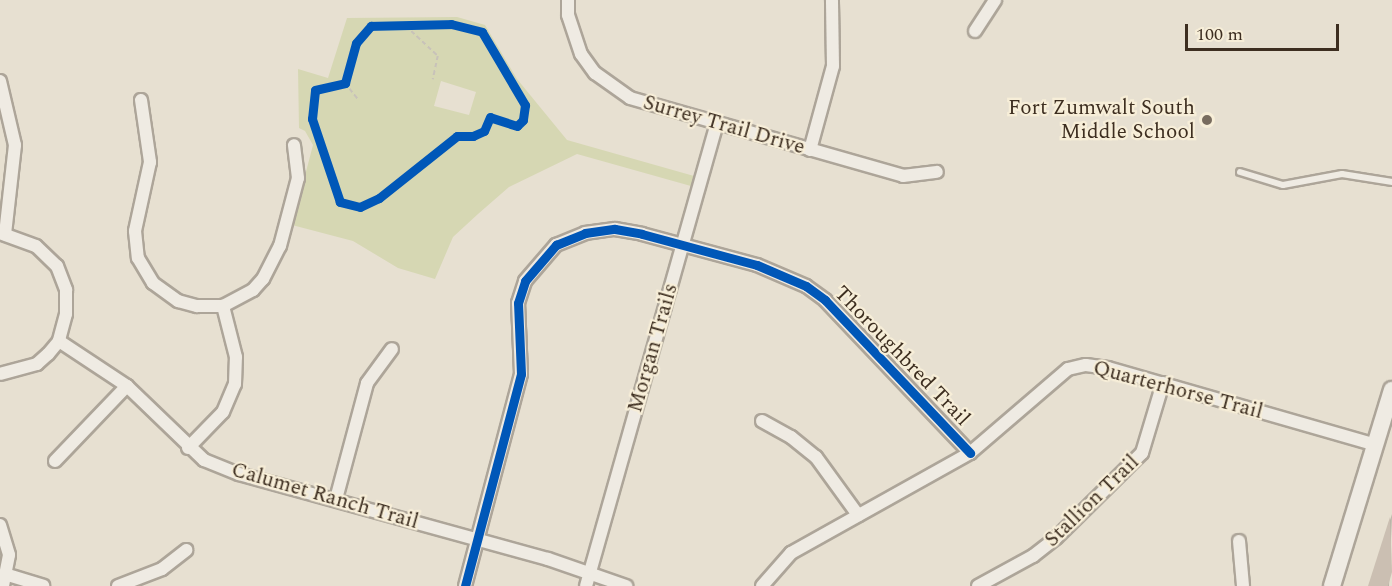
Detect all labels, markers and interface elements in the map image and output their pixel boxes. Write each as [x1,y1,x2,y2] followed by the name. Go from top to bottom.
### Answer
[1188,12,1342,50] scale bar
[1196,21,1243,48] text: 100 m
[640,90,808,160] street label: Surrey Trail Drive
[1008,95,1195,145] place label: Fort Zumwalt South Middle School
[1200,113,1214,127] marker: Fort Zumwalt South Middle School
[623,281,683,415] street label: Morgan Trails
[829,281,975,431] street label: Thoroughbred Trail
[1090,355,1266,425] street label: Quarterhorse Trail
[1039,450,1145,552] street label: Stallion Trail
[229,457,421,535] street label: Calumet Ranch Trail

